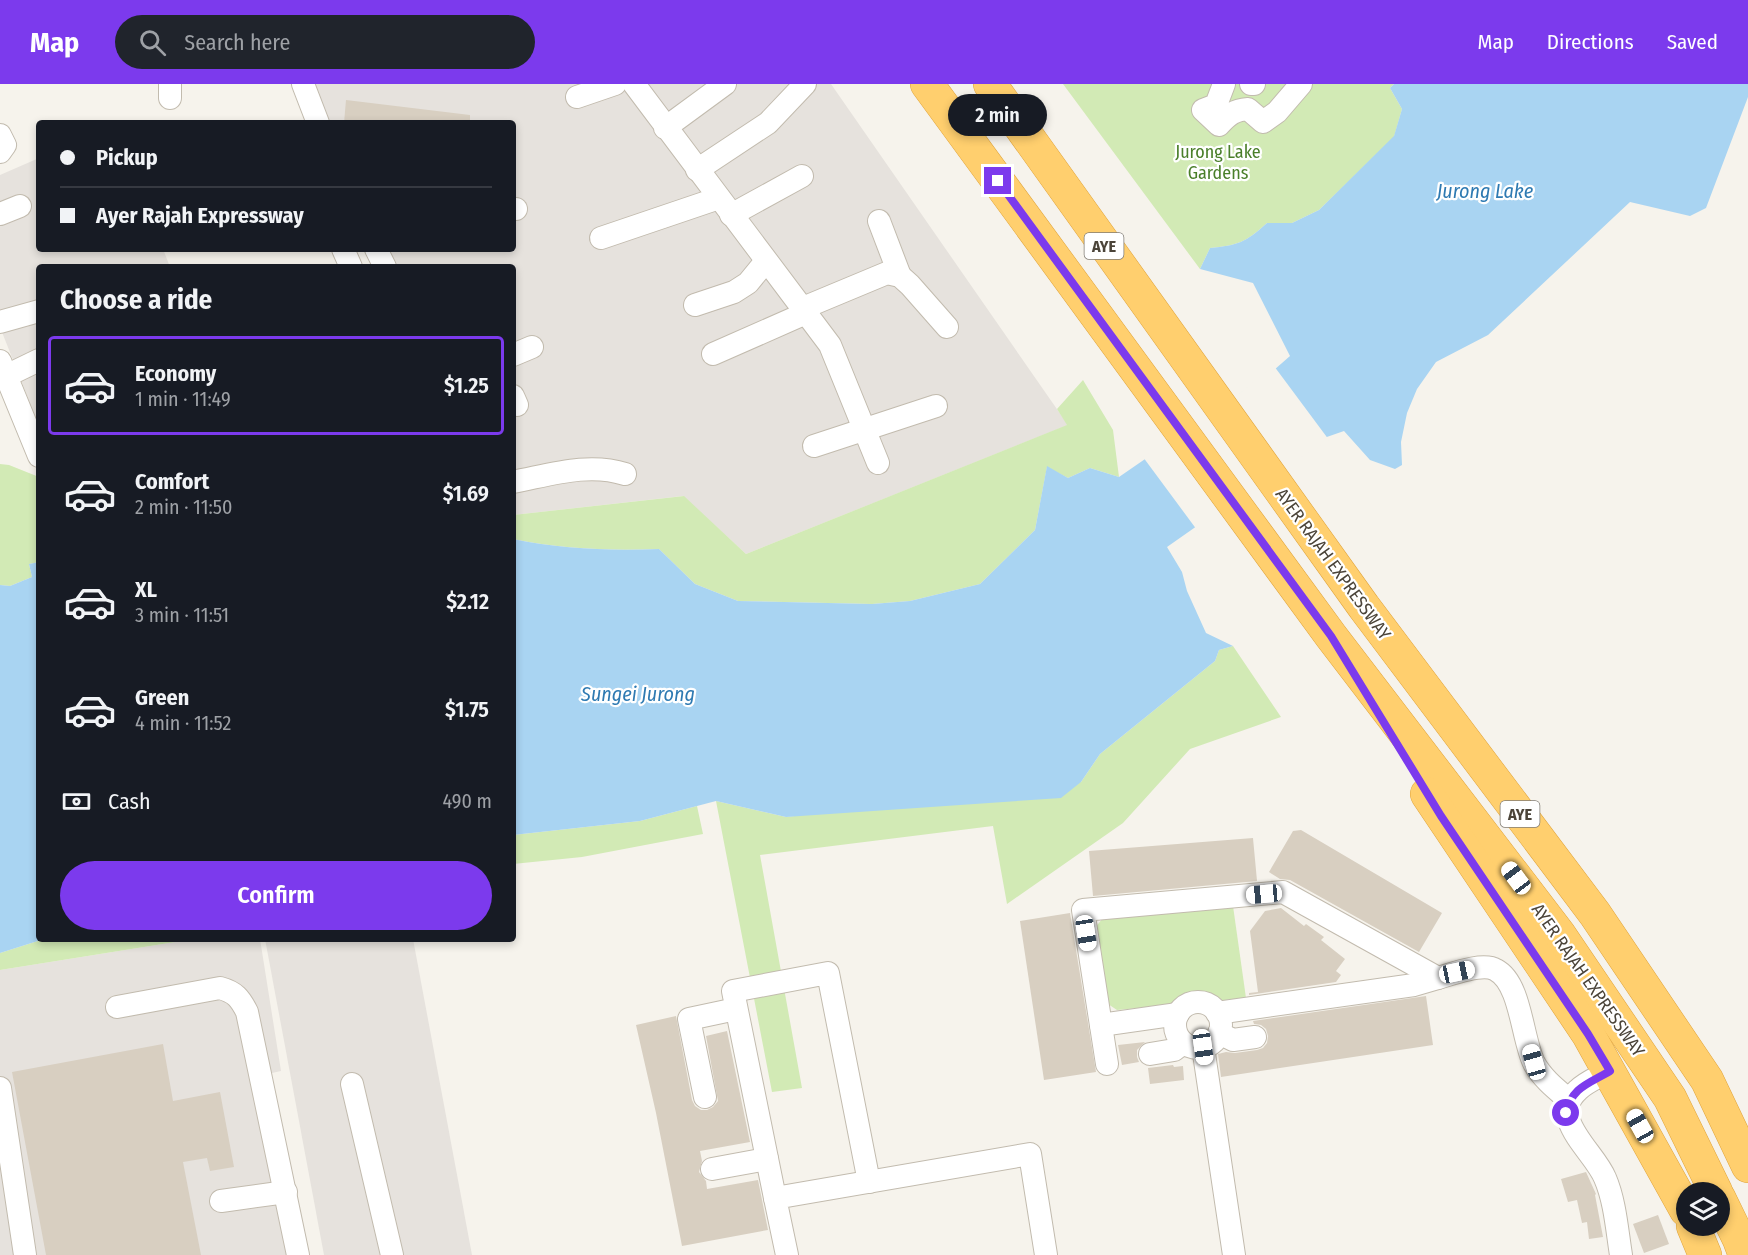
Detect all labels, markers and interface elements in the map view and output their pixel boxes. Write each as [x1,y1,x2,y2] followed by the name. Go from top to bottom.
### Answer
[115,15,535,69] search box
[30,26,79,59] text: Map
[136,26,169,59] icon: search
[184,29,290,56] text: Search here
[1477,29,1514,55] text: Map
[1547,29,1634,55] text: Directions
[1667,29,1718,55] text: Saved
[948,94,1048,136] callout: 2 min
[975,103,1020,127] text: 2 min
[1175,141,1261,184] park label: Jurong Lake Gardens
[96,144,158,171] text: Pickup
[984,167,1011,194] route end
[1436,179,1534,203] water label: Jurong Lake
[96,202,304,229] text: Ayer Rajah Expressway
[1084,233,1124,259] road number: AYE
[60,284,212,316] text: Choose a ride
[63,359,117,413] icon: car
[135,360,216,387] text: Economy
[444,372,489,399] text: $1.25
[135,387,231,411] text: 1 min · 11:49
[63,467,117,521] icon: car
[135,468,209,495] text: Comfort
[443,480,489,507] text: $1.69
[1271,484,1395,644] street label: AYER RAJAH EXPRESSWAY
[135,495,232,519] text: 2 min · 11:50
[63,575,117,629] icon: car
[135,576,157,603] text: XL
[446,588,489,615] text: $2.12
[135,603,229,627] text: 3 min · 11:51
[580,682,695,706] water label: Sungei Jurong
[63,683,117,737] icon: car
[135,684,189,711] text: Green
[445,696,489,723] text: $1.75
[135,711,231,735] text: 4 min · 11:52
[60,785,93,818] icon: cash
[108,788,151,815] text: Cash
[442,789,492,813] text: 490 m
[1500,801,1540,827] road number: AYE
[1498,858,1534,898] car
[60,861,492,930] button: Confirm
[1245,883,1283,905] car
[1527,899,1649,1061] street label: AYER RAJAH EXPRESSWAY
[1074,914,1098,952] car
[1438,959,1476,985] car
[1192,1028,1214,1066] car
[1520,1042,1548,1082] car
[1552,1099,1579,1126] route start
[1623,1106,1657,1146] car
[1676,1182,1730,1236] map controls
[1676,1182,1730,1236] button: layers

